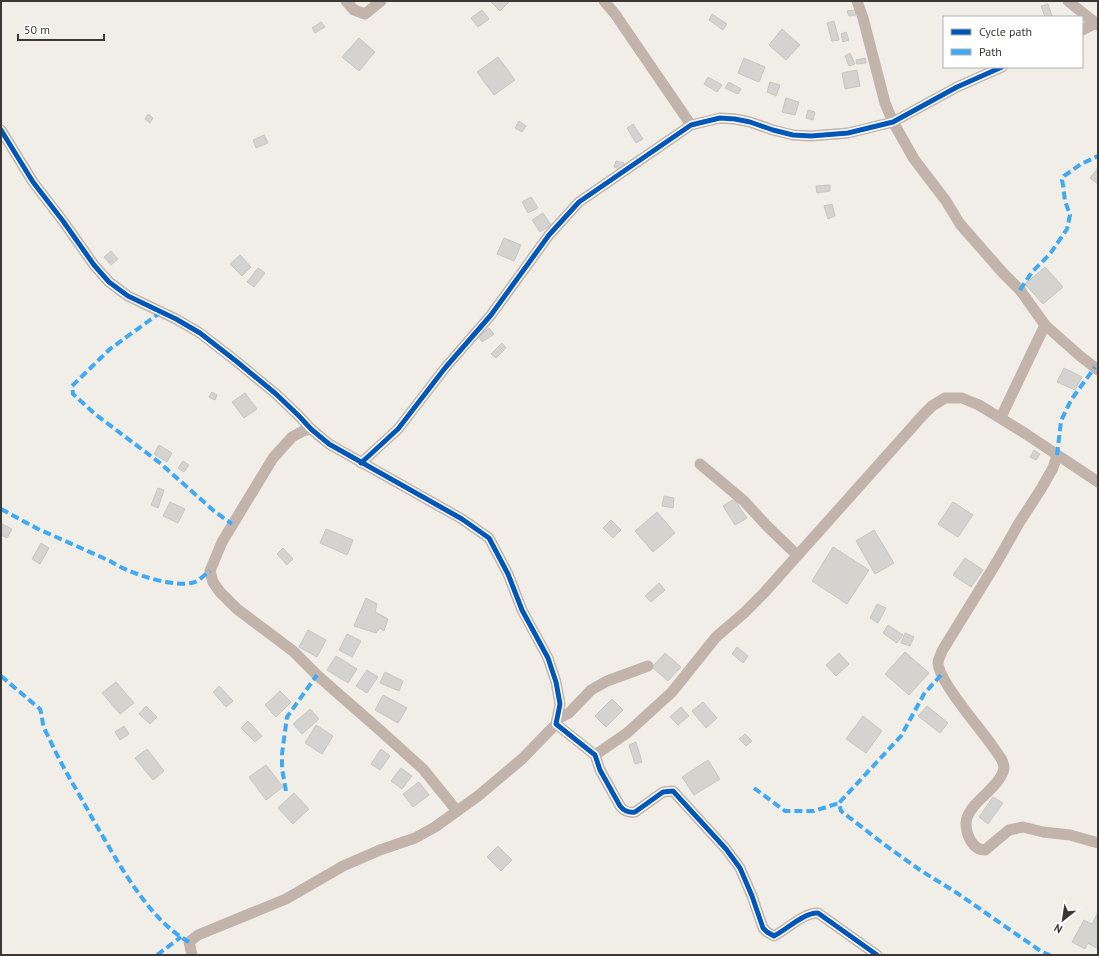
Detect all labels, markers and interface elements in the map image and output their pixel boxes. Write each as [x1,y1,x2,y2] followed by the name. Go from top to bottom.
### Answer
[18,16,104,42] scale bar
[943,16,1083,68] legend
[24,22,50,37] text: 50 m
[979,24,1032,39] text: Cycle path
[979,44,1002,59] text: Path
[1043,900,1083,940] north arrow
[1051,921,1065,937] text: N

